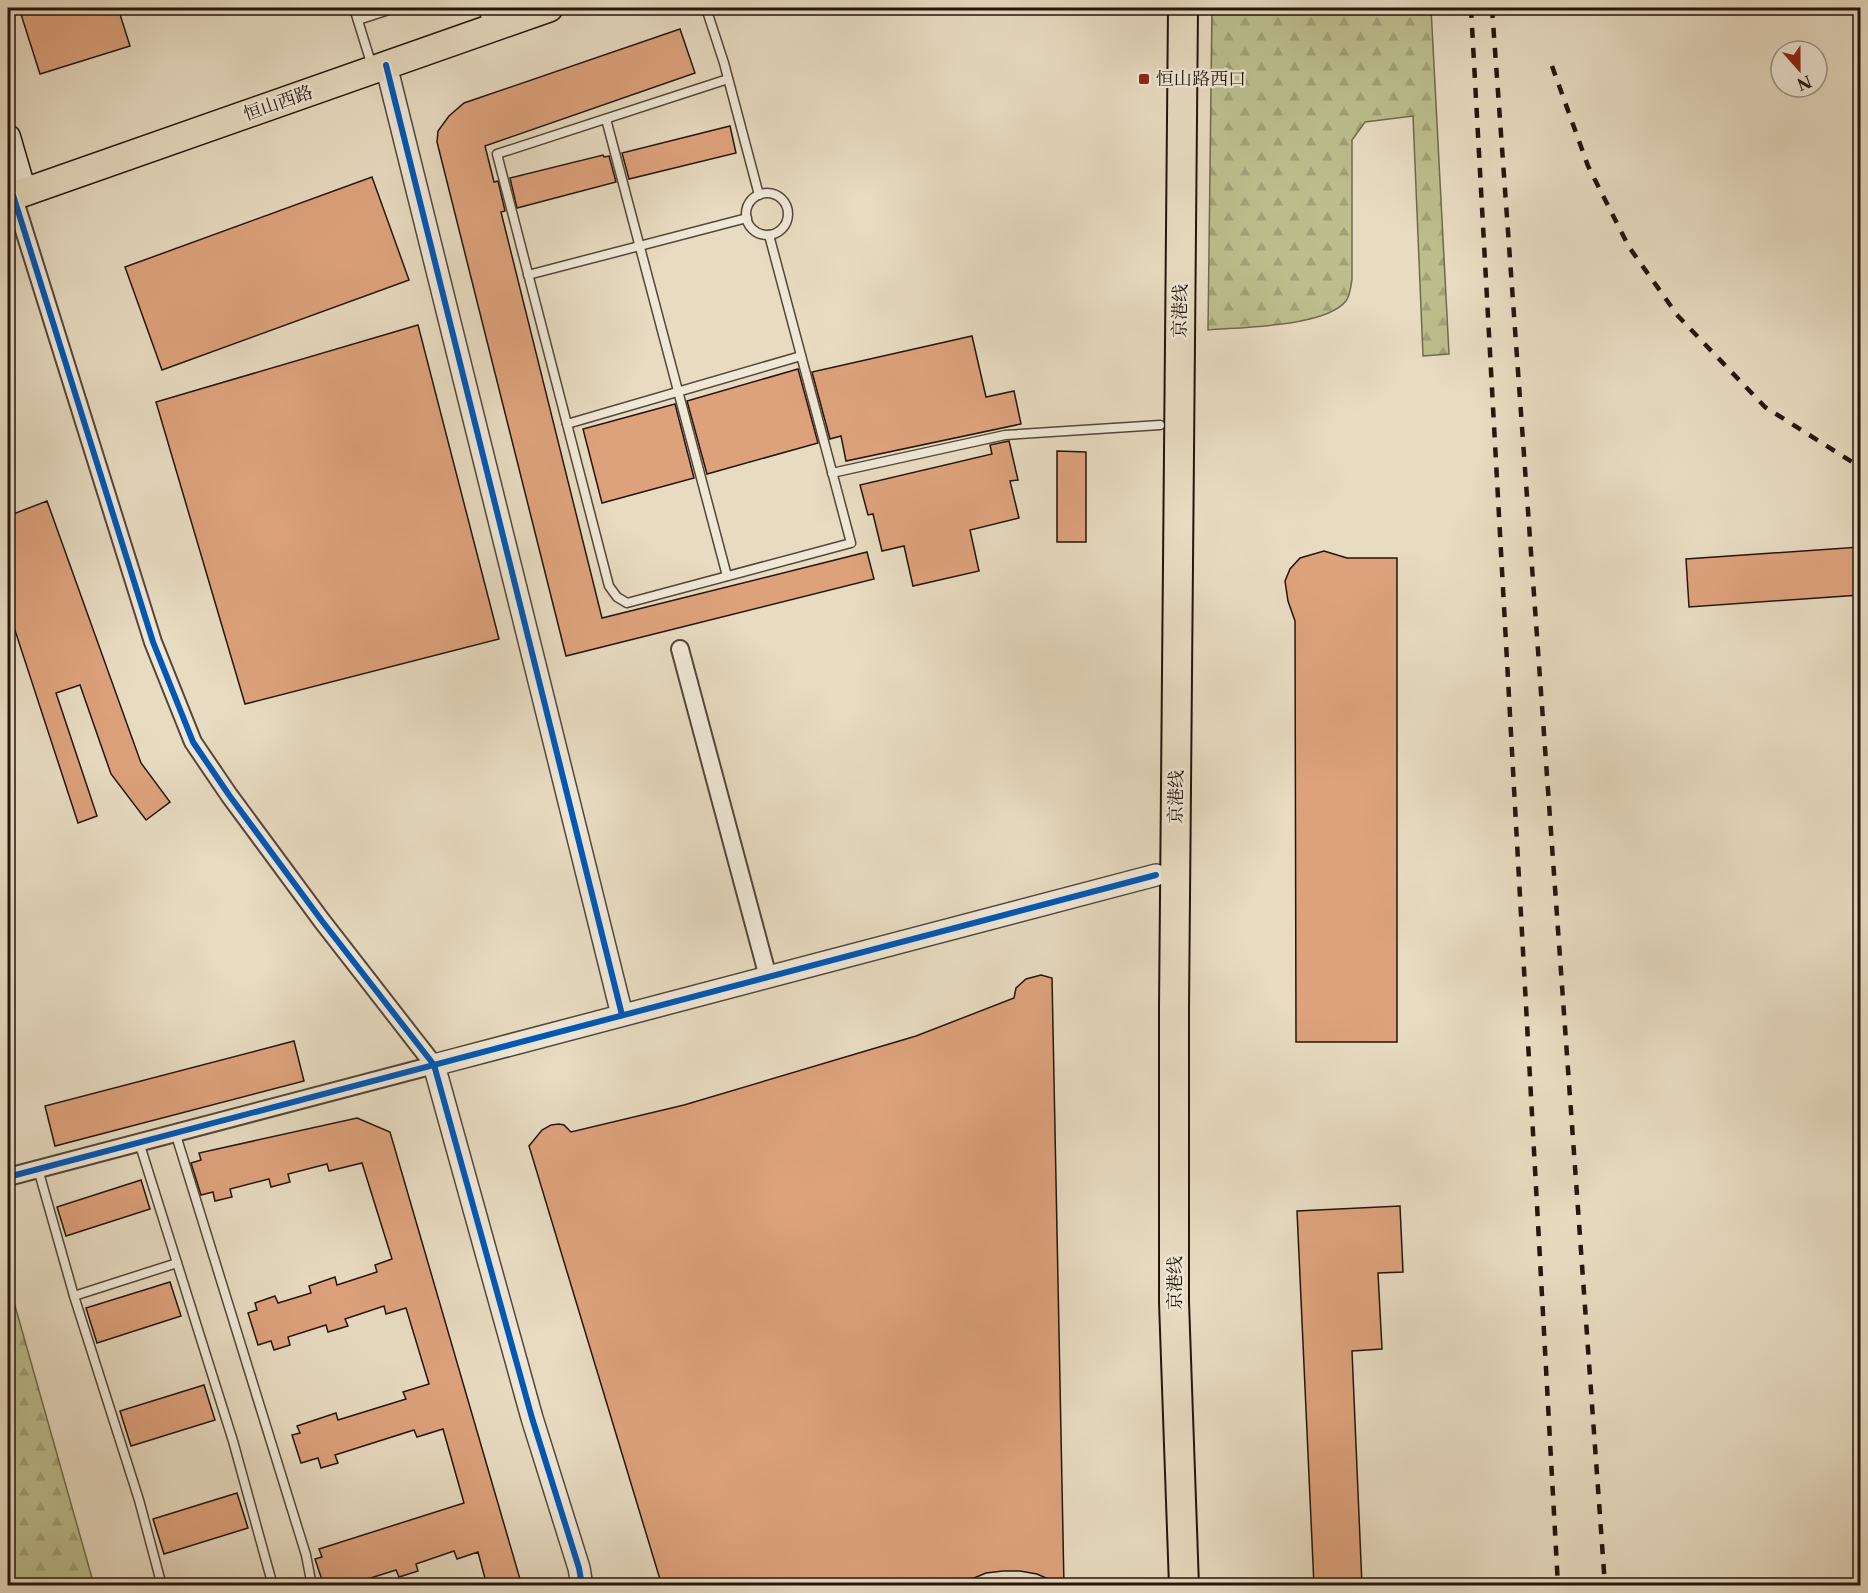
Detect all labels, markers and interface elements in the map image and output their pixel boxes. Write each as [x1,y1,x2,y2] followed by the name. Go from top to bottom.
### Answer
[1769,39,1829,99] north arrow
[1156,68,1246,90] place label: 恒山路西口
[1794,71,1814,95] text: N
[1137,72,1151,86] marker: 恒山路西口
[240,81,316,125] street label: 恒山西路
[1169,284,1191,338] street label: 京港线
[1165,770,1187,824] street label: 京港线
[1164,1256,1186,1310] street label: 京港线

